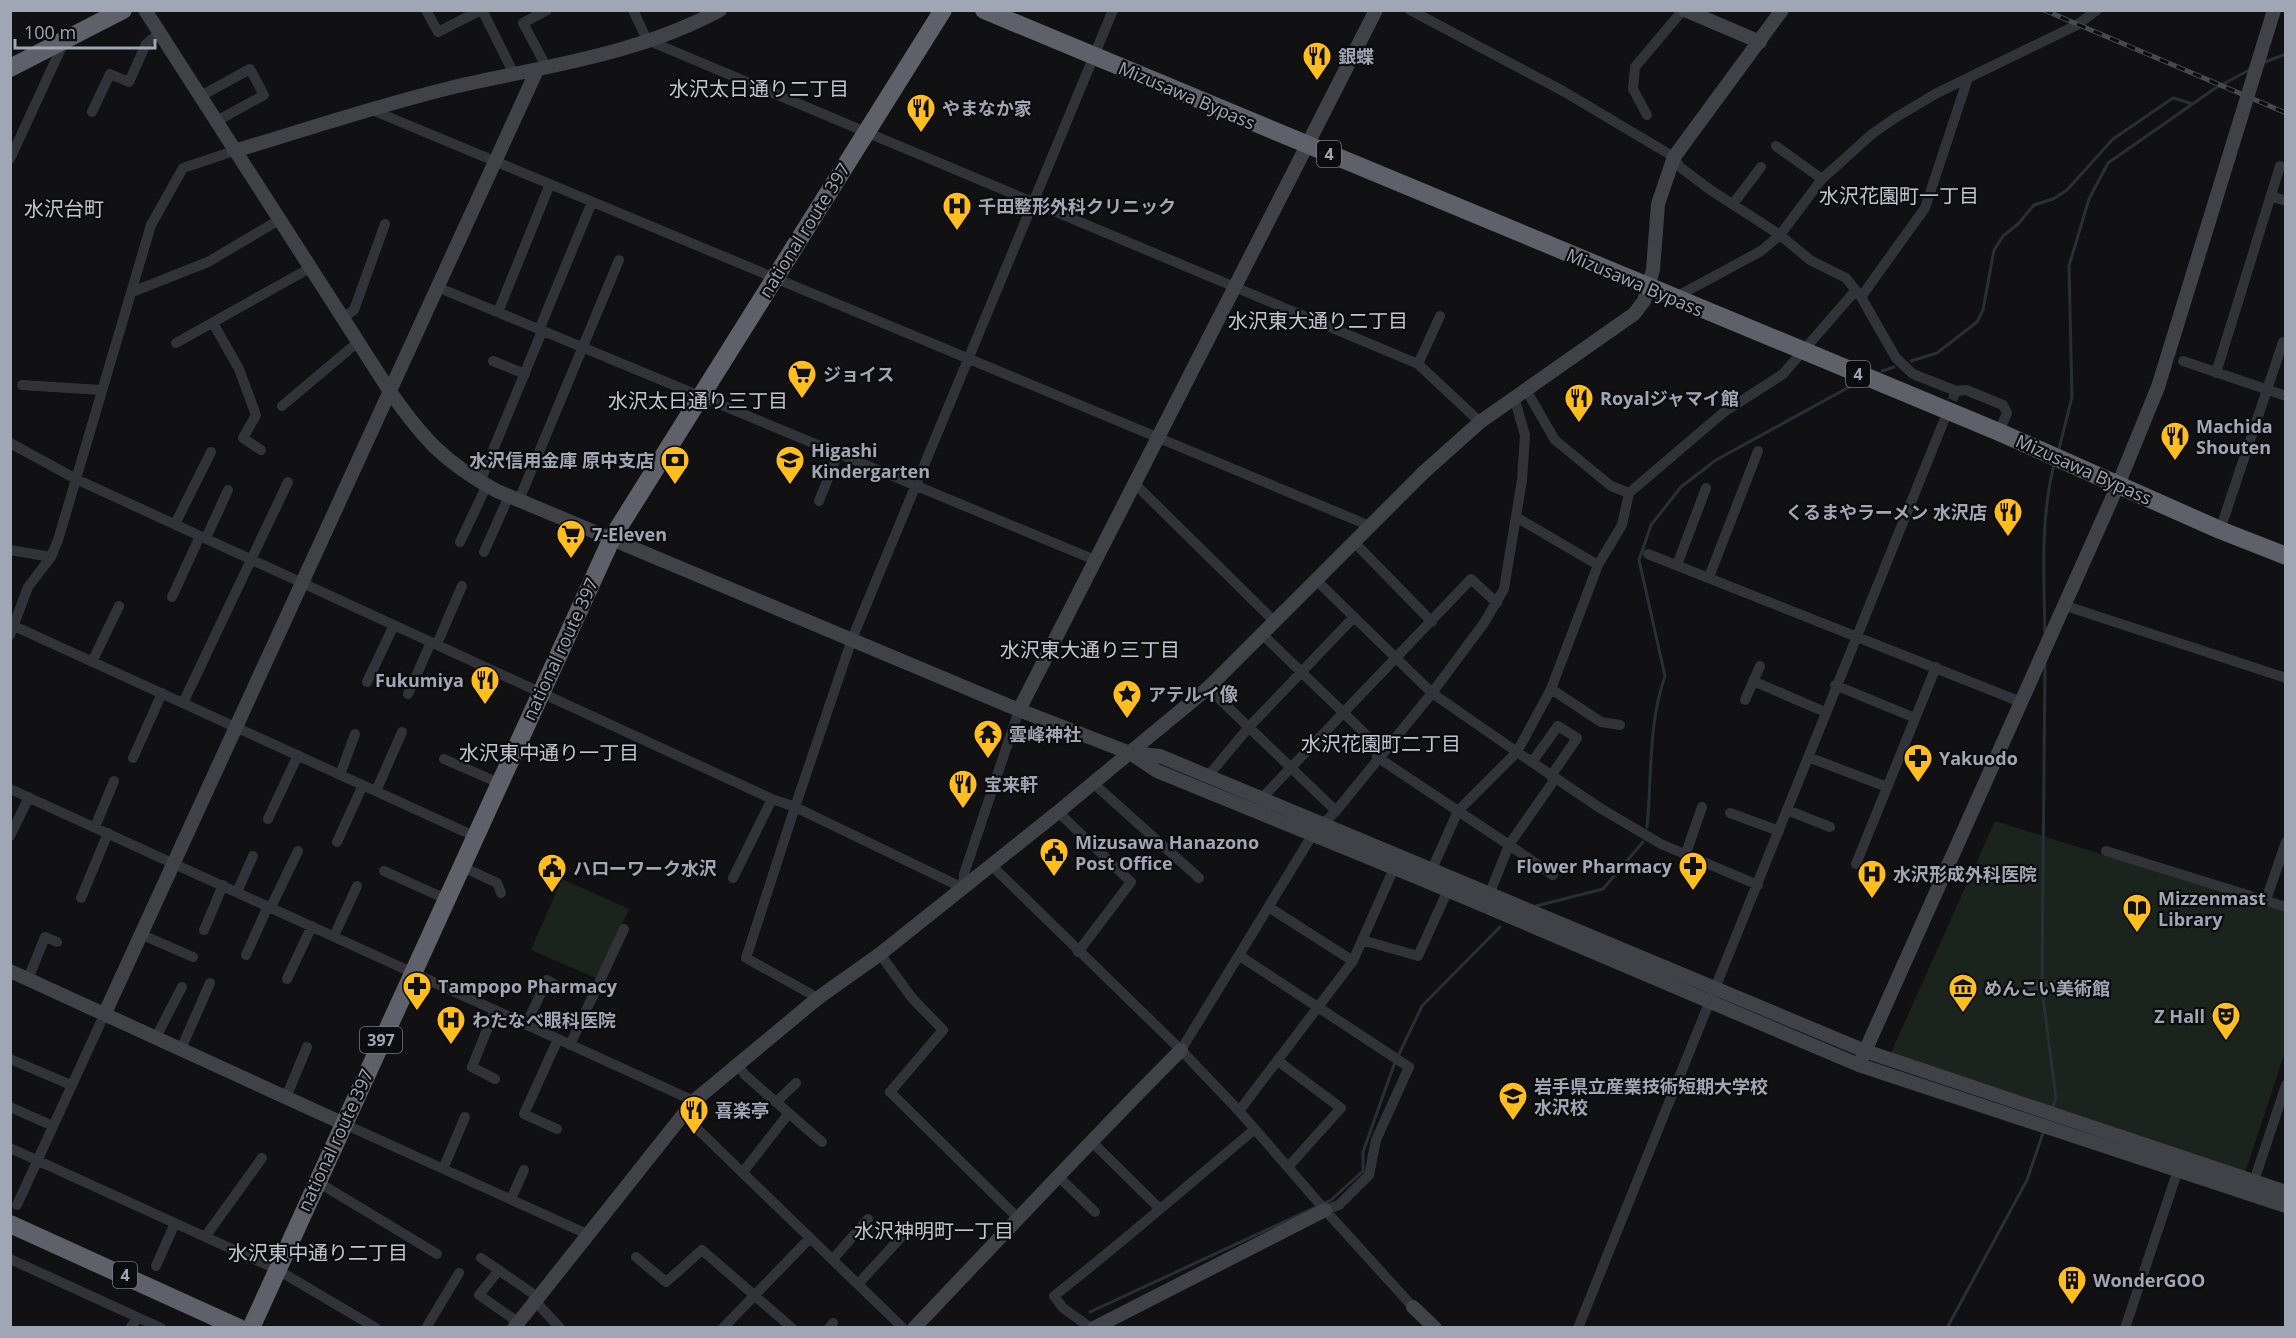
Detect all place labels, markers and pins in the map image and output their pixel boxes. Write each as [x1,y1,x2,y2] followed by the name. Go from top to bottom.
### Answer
[1301,40,1333,82] restaurant icon: 銀蝶
[1338,44,1374,68] place label: 銀蝶
[905,92,937,134] restaurant icon: やまなか家
[942,96,1032,120] place label: やまなか家
[941,190,973,232] hospital icon: 千田整形外科クリニック
[978,194,1176,218] place label: 千田整形外科クリニック
[786,358,818,400] supermarket icon: ジョイス
[823,362,894,386] place label: ジョイス
[1563,382,1595,424] restaurant icon: Royalジャマイ館
[1600,386,1739,410] place label: Royalジャマイ館
[2196,414,2273,459] place label: Machida Shouten
[2159,420,2191,462] restaurant icon: Machida Shouten
[811,438,930,483] place label: Higashi Kindergarten
[659,444,691,486] bank icon: 水沢信用金庫 原中支店
[774,444,806,486] school or university icon: Higashi Kindergarten
[469,448,654,472] place label: 水沢信用金庫 原中支店
[1992,496,2024,538] restaurant icon: くるまやラーメン 水沢店
[1785,500,1987,524] place label: くるまやラーメン 水沢店
[555,518,587,560] supermarket icon: 7-Eleven
[592,522,667,546] place label: 7-Eleven
[469,664,501,706] restaurant icon: Fukumiya
[375,668,464,692] place label: Fukumiya
[1111,678,1143,720] place icon: アテルイ像
[1148,682,1238,706] place label: アテルイ像
[972,718,1004,760] temple icon: 雲峰神社
[1009,722,1081,746] place label: 雲峰神社
[1902,742,1934,784] pharmacy icon: Yakuodo
[1939,746,2018,770] place label: Yakuodo
[947,768,979,810] restaurant icon: 宝来軒
[984,772,1038,796] place label: 宝来軒
[1075,830,1259,875] place label: Mizusawa Hanazono Post Office
[1038,836,1070,878] public building icon: Mizusawa Hanazono Post Office
[1677,850,1709,892] pharmacy icon: Flower Pharmacy
[536,852,568,894] public building icon: ハローワーク水沢
[1516,854,1673,878] place label: Flower Pharmacy
[573,856,717,880] place label: ハローワーク水沢
[1856,858,1888,900] hospital icon: 水沢形成外科医院
[1893,862,2037,886] place label: 水沢形成外科医院
[2158,886,2266,931] place label: Mizzenmast Library
[2121,892,2153,934] library icon: Mizzenmast Library
[401,970,433,1012] pharmacy icon: Tampopo Pharmacy
[1947,972,1979,1014] museum icon: めんこい美術館
[438,974,618,998] place label: Tampopo Pharmacy
[1984,976,2110,1000] place label: めんこい美術館
[2210,1000,2242,1042] theatre icon: Z Hall
[435,1004,467,1046] hospital icon: わたなべ眼科医院
[2154,1004,2205,1028] place label: Z Hall
[472,1008,616,1032] place label: わたなべ眼科医院
[1534,1074,1768,1119] place label: 岩手県立産業技術短期大学校 水沢校
[1497,1080,1529,1122] school or university icon: 岩手県立産業技術短期大学校 水沢校
[678,1094,710,1136] restaurant icon: 喜楽亭
[715,1098,769,1122] place label: 喜楽亭
[2056,1264,2088,1306] building icon: WonderGOO
[2093,1268,2205,1292] place label: WonderGOO

